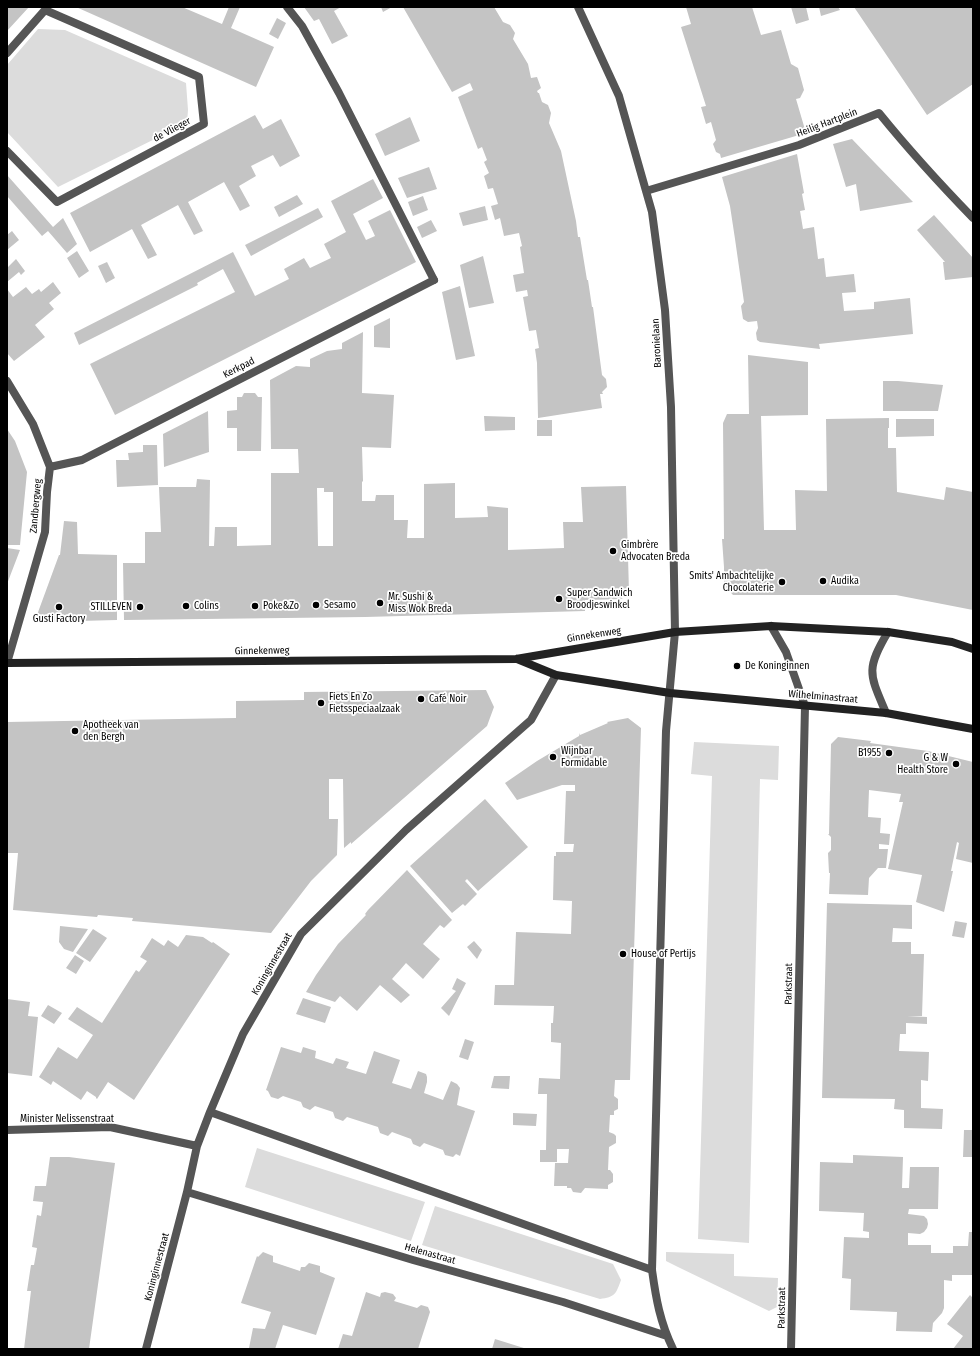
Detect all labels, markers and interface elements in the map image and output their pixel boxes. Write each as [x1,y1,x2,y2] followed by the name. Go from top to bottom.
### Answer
[795,106,859,140] street label: Heilig Hartplein
[151,115,193,145] street label: de Vlieger
[650,318,664,368] street label: Baronielaan
[221,355,257,381] street label: Kerkpad
[28,478,44,534] street label: Zandbergweg
[621,539,690,562] place label: Gimbrère Advocaten Breda
[608,546,618,556] marker: Gimbrère Advocaten Breda
[689,570,774,594] place label: Smits' Ambachtelijke Chocolaterie
[831,575,859,587] place label: Audika
[818,576,828,586] marker: Audika
[777,577,787,587] marker: Smits' Ambachtelijke Chocolaterie
[567,587,632,610] place label: Super Sandwich Broodjeswinkel
[388,591,452,614] place label: Mr. Sushi & Miss Wok Breda
[554,594,564,604] marker: Super Sandwich Broodjeswinkel
[375,598,385,608] marker: Mr. Sushi & Miss Wok Breda
[324,599,356,611] place label: Sesamo
[194,600,219,612] place label: Colins
[263,600,299,612] place label: Poke&Zo
[311,600,321,610] marker: Sesamo
[91,601,132,613] place label: STILLEVEN
[181,601,191,611] marker: Colins
[250,601,260,611] marker: Poke&Zo
[54,602,64,612] marker: Gusti Factory
[135,602,145,612] marker: STILLEVEN
[33,613,85,625] place label: Gusti Factory
[566,625,622,645] street label: Ginnekenweg
[235,645,289,657] street label: Ginnekenweg
[745,660,810,672] place label: De Koninginnen
[732,661,742,671] marker: De Koninginnen
[788,688,858,706] street label: Wilhelminastraat
[329,691,400,714] place label: Fiets En Zo Fietsspeciaalzaak
[429,693,466,705] place label: Café Noir
[416,694,426,704] marker: Café Noir
[316,698,326,708] marker: Fiets En Zo Fietsspeciaalzaak
[83,719,139,742] place label: Apotheek van den Bergh
[70,726,80,736] marker: Apotheek van den Bergh
[561,745,607,768] place label: Wijnbar Formidable
[858,747,881,759] place label: B1955
[884,748,894,758] marker: B1955
[548,752,558,762] marker: Wijnbar Formidable
[897,752,948,776] place label: G & W Health Store
[951,759,961,769] marker: G & W Health Store
[249,931,295,997] street label: Koninginnestraat
[631,948,696,960] place label: House of Pertijs
[618,949,628,959] marker: House of Pertijs
[783,963,795,1005] street label: Parkstraat
[20,1113,114,1125] street label: Minister Nelissenstraat
[142,1232,172,1302] street label: Koninginnestraat
[403,1241,457,1267] street label: Helenastraat
[776,1287,788,1329] street label: Parkstraat

